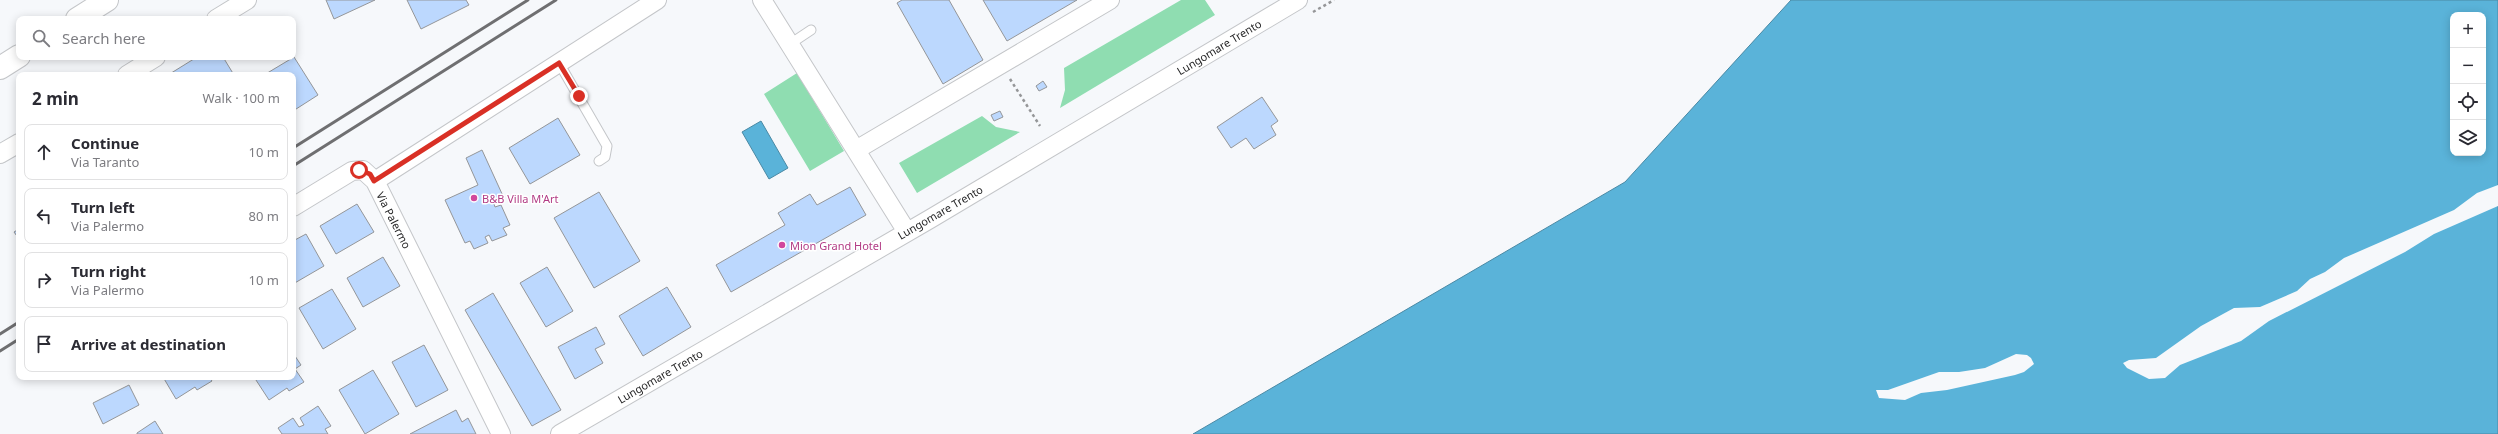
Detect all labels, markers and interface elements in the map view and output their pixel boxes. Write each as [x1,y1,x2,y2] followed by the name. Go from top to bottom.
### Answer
[2450,12,2486,156] map controls
[2450,12,2486,48] button: +
[16,16,296,60] search box
[1174,16,1264,78] street label: Lungomare Trento
[30,27,52,49] icon: search
[62,28,145,48] text: Search here
[2450,48,2486,84] button: −
[2450,84,2486,120] button: locate
[32,87,79,110] text: 2 min
[570,87,588,105] route end
[202,89,280,107] text: Walk · 100 m
[2450,120,2486,156] button: layers
[71,133,139,153] text: Continue
[33,141,55,163] icon: ahead
[249,143,279,161] text: 10 m
[71,153,139,171] text: Via Taranto
[350,161,368,179] route start
[895,181,986,243] street label: Lungomare Trento
[373,189,415,251] street label: Via Palermo
[482,191,559,206] place label: B&B Villa M'Art
[469,193,479,203] marker: B&B Villa M'Art
[71,197,135,217] text: Turn left
[33,205,55,227] icon: left
[249,207,279,225] text: 80 m
[71,217,144,235] text: Via Palermo
[790,238,882,253] place label: Mion Grand Hotel
[777,240,787,250] marker: Mion Grand Hotel
[71,261,146,281] text: Turn right
[33,269,55,291] icon: right
[249,271,279,289] text: 10 m
[71,281,144,299] text: Via Palermo
[33,333,55,355] icon: arrive
[71,334,226,354] text: Arrive at destination
[615,345,706,407] street label: Lungomare Trento

